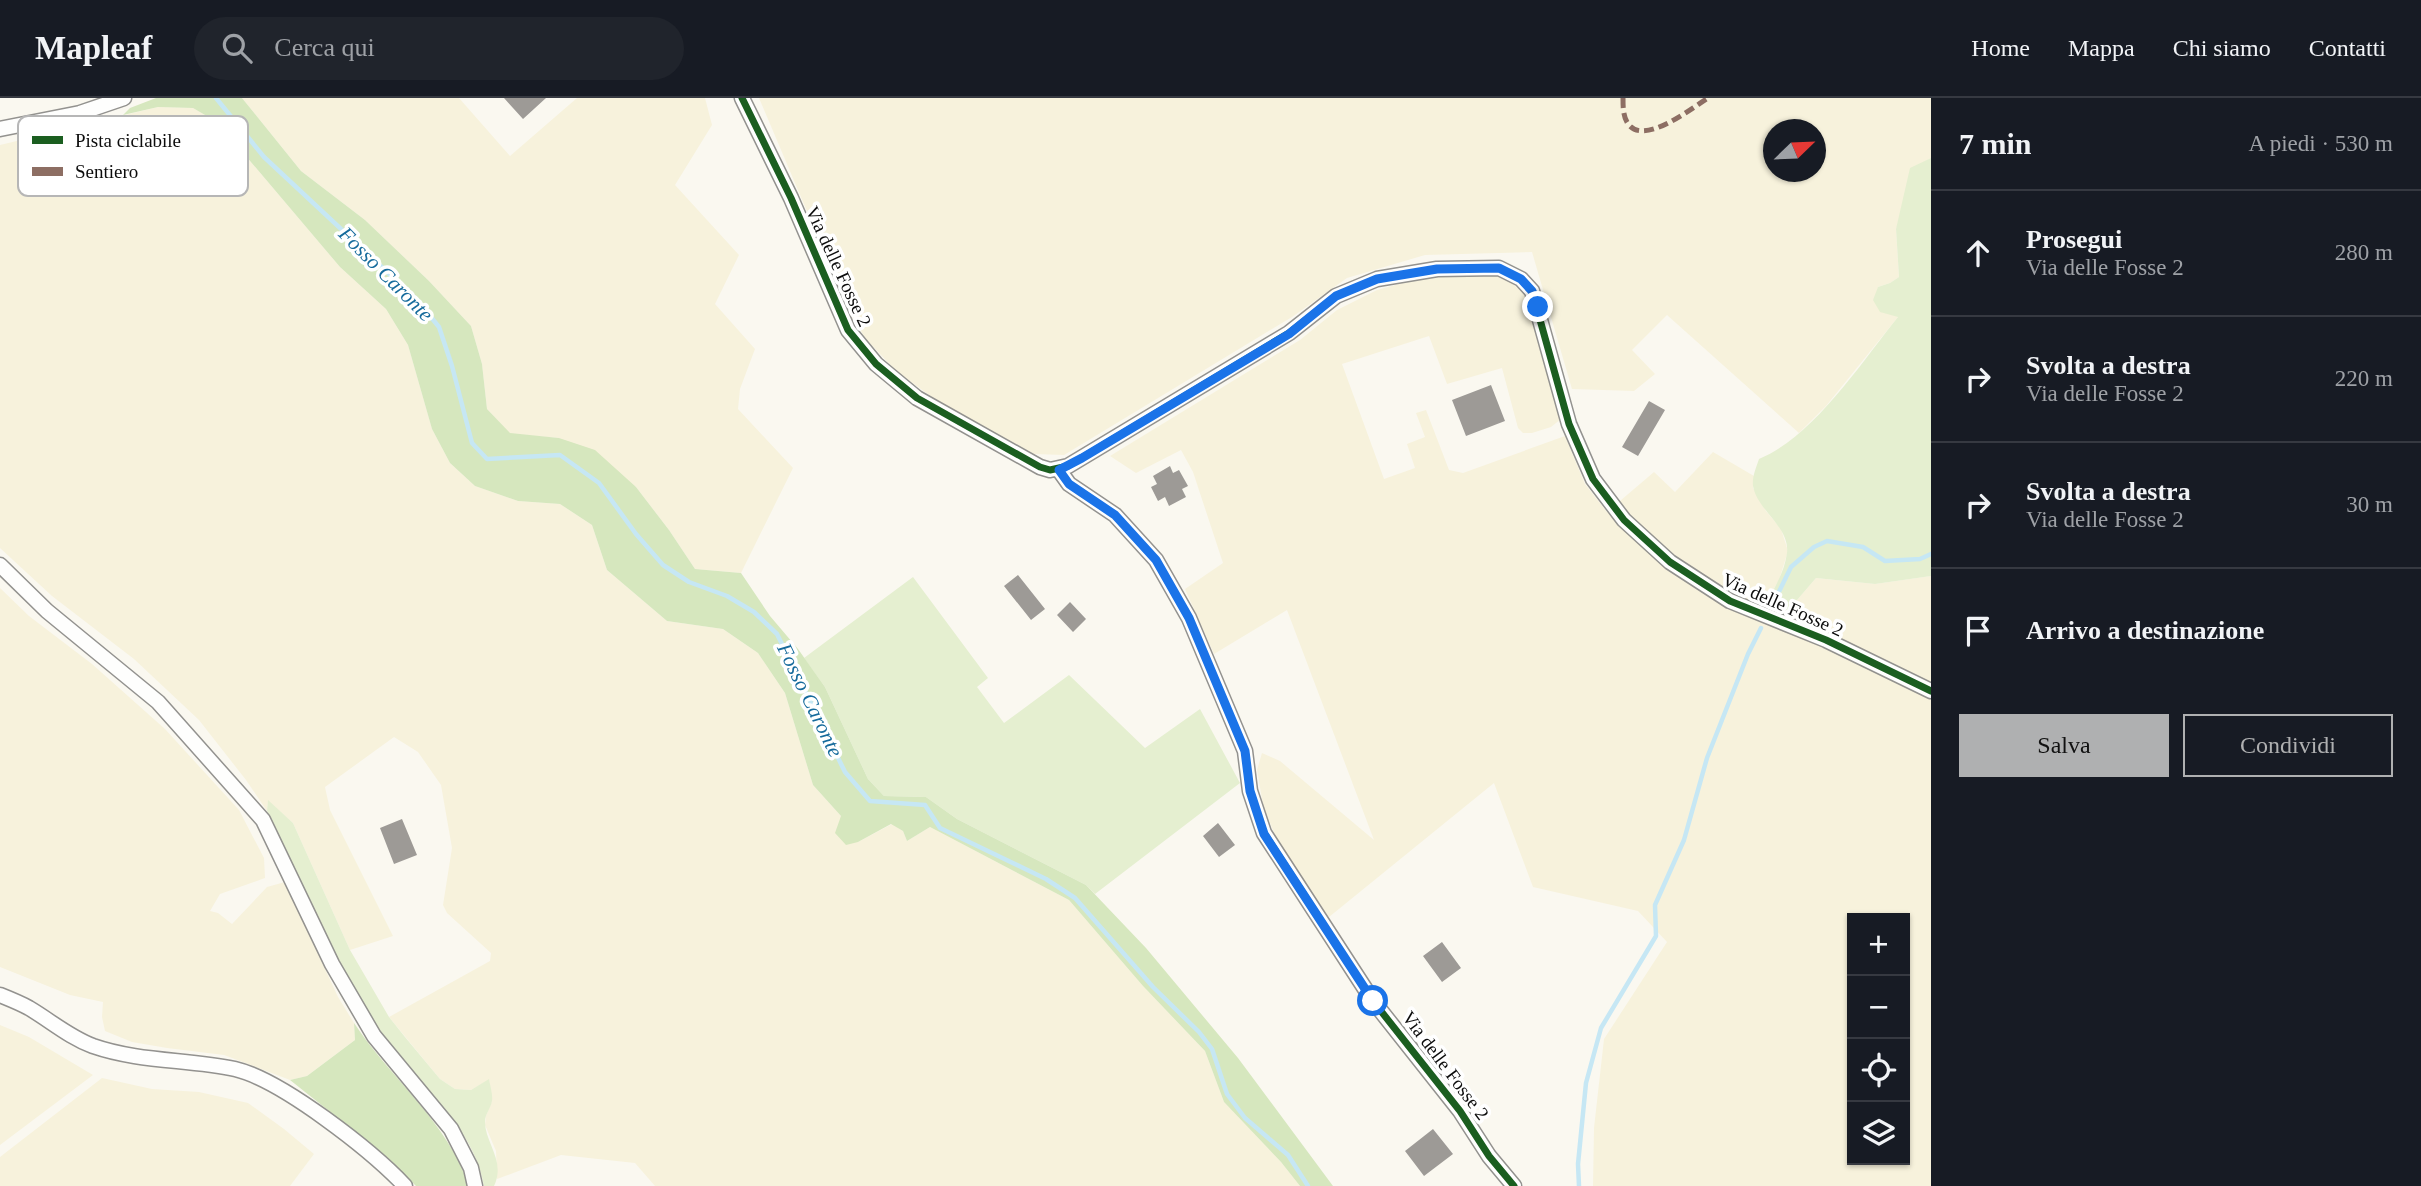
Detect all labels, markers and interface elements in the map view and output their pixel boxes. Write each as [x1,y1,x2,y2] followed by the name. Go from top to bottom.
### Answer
[194,17,684,80] search box
[218,29,256,67] icon: search
[35,30,152,66] text: Mapleaf
[274,33,375,62] text: Cerca qui
[1971,35,2030,61] text: Home
[2068,35,2135,61] text: Mappa
[2173,35,2271,61] text: Chi siamo
[2309,35,2386,61] text: Contatti
[18,116,248,196] legend
[1763,119,1826,182] north arrow
[1959,127,2032,160] text: 7 min
[75,130,181,151] text: Pista ciclabile
[2249,131,2393,156] text: A piedi · 530 m
[75,161,138,182] text: Sentiero
[802,203,876,330] street label: Via delle Fosse 2
[333,221,438,326] water label: Fosso Caronte
[2026,225,2122,254] text: Prosegui
[1959,234,1997,272] icon: ahead
[2335,240,2393,265] text: 280 m
[2026,255,2184,280] text: Via delle Fosse 2
[1522,291,1553,322] route end
[2026,351,2191,380] text: Svolta a destra
[1959,360,1997,398] icon: right
[2335,366,2393,391] text: 220 m
[2026,381,2184,406] text: Via delle Fosse 2
[2026,477,2191,506] text: Svolta a destra
[1959,486,1997,524] icon: right
[2346,492,2393,517] text: 30 m
[2026,507,2184,532] text: Via delle Fosse 2
[1719,568,1847,641] street label: Via delle Fosse 2
[1959,612,1997,650] icon: arrive
[2026,616,2264,645] text: Arrivo a destinazione
[772,638,848,761] water label: Fosso Caronte
[1959,714,2169,777] button: Salva
[2183,714,2393,777] button: Condividi
[1847,913,1910,1165] map controls
[1847,913,1910,976] button: +
[1847,976,1910,1039] button: −
[1357,985,1388,1016] route start
[1398,1007,1493,1124] street label: Via delle Fosse 2
[1847,1039,1910,1102] button: locate
[1847,1102,1910,1165] button: layers

